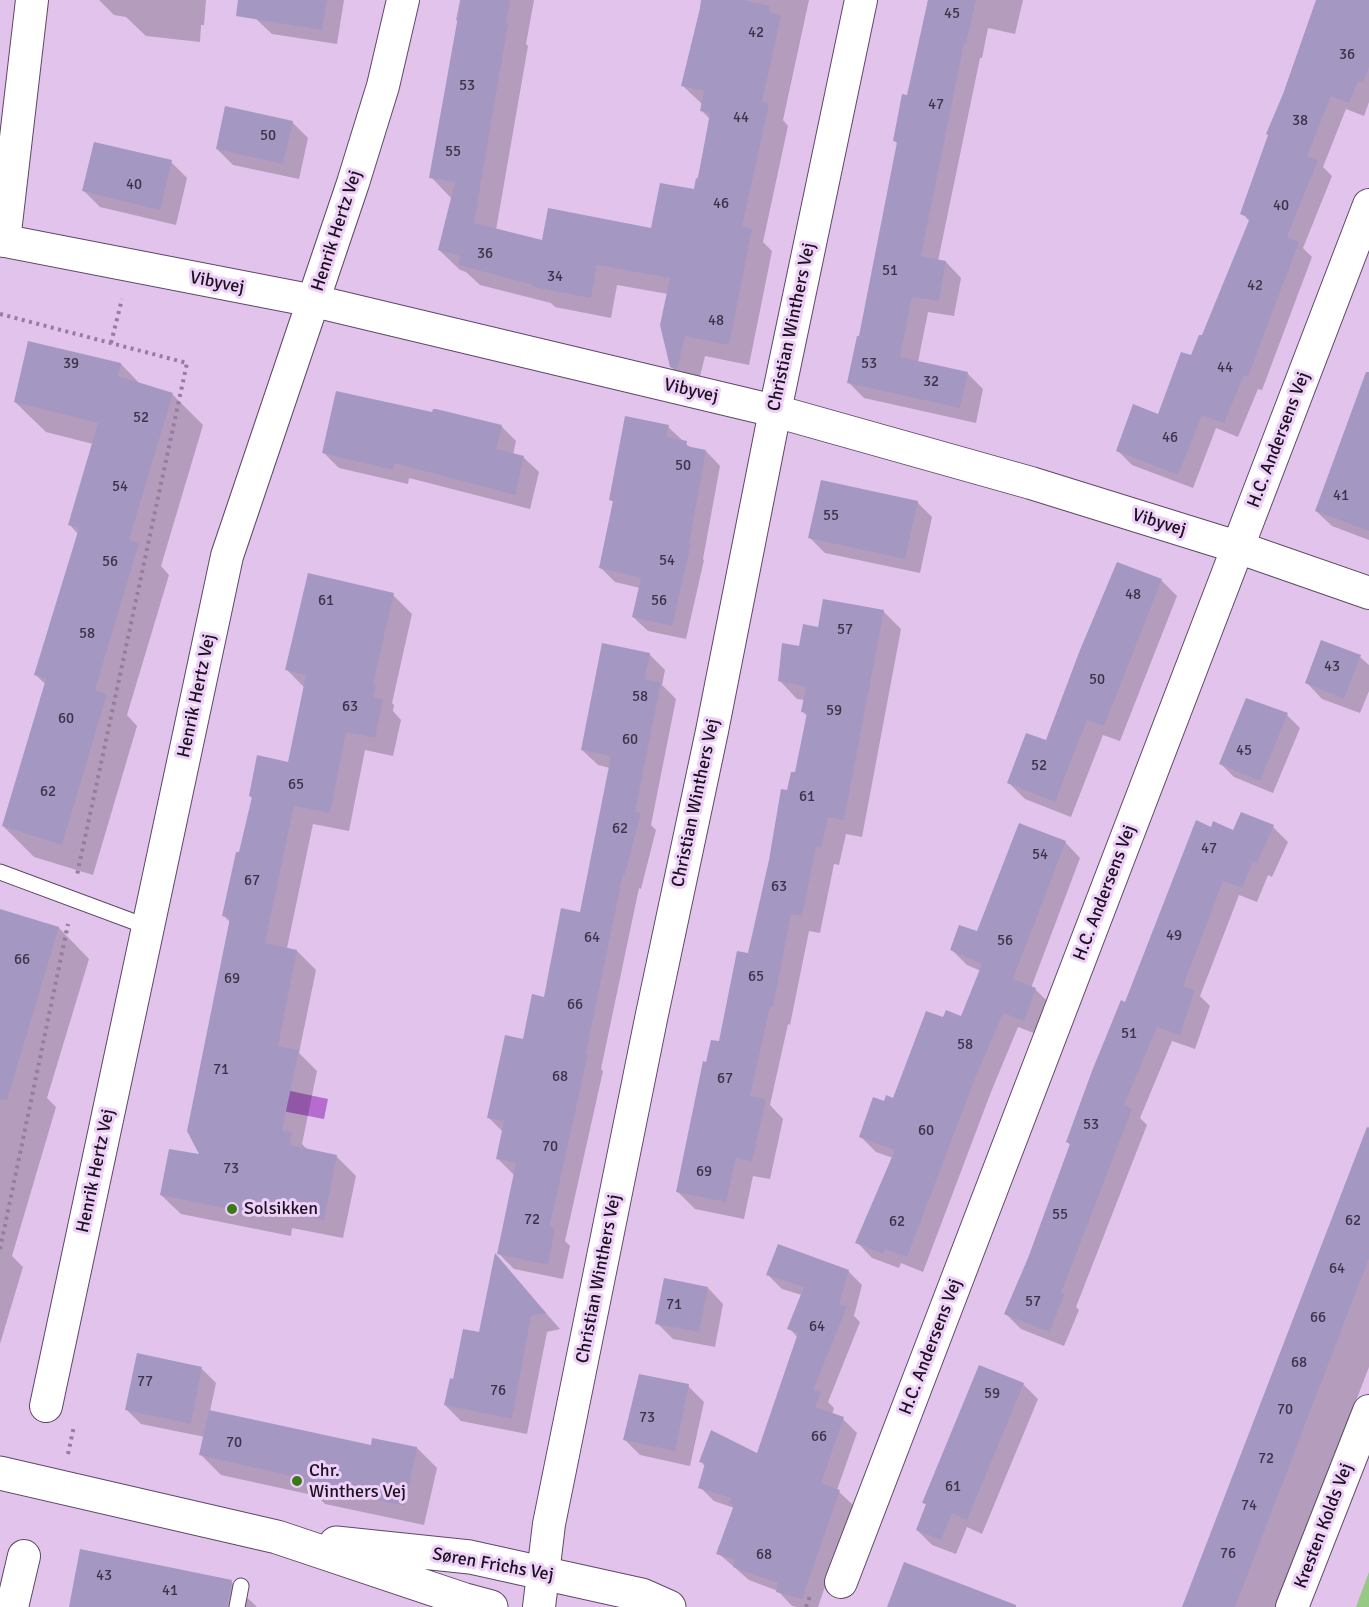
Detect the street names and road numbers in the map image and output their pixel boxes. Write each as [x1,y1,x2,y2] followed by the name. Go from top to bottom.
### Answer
[307,168,367,294] street label: Henrik Hertz Vej
[764,241,820,413] street label: Christian Winthers Vej
[188,267,246,299] street label: Vibyvej
[1243,369,1315,511] street label: H.C. Andersens Vej
[662,374,720,408] street label: Vibyvej
[1130,505,1188,541] street label: Vibyvej
[173,632,221,760] street label: Henrik Hertz Vej
[668,717,724,889] street label: Christian Winthers Vej
[1069,822,1141,964] street label: H.C. Andersens Vej
[72,1107,120,1235] street label: Henrik Hertz Vej
[572,1193,626,1365] street label: Christian Winthers Vej
[895,1276,967,1418] street label: H.C. Andersens Vej
[1290,1460,1358,1592] street label: Kresten Kolds Vej
[431,1544,555,1586] street label: Søren Frichs Vej

